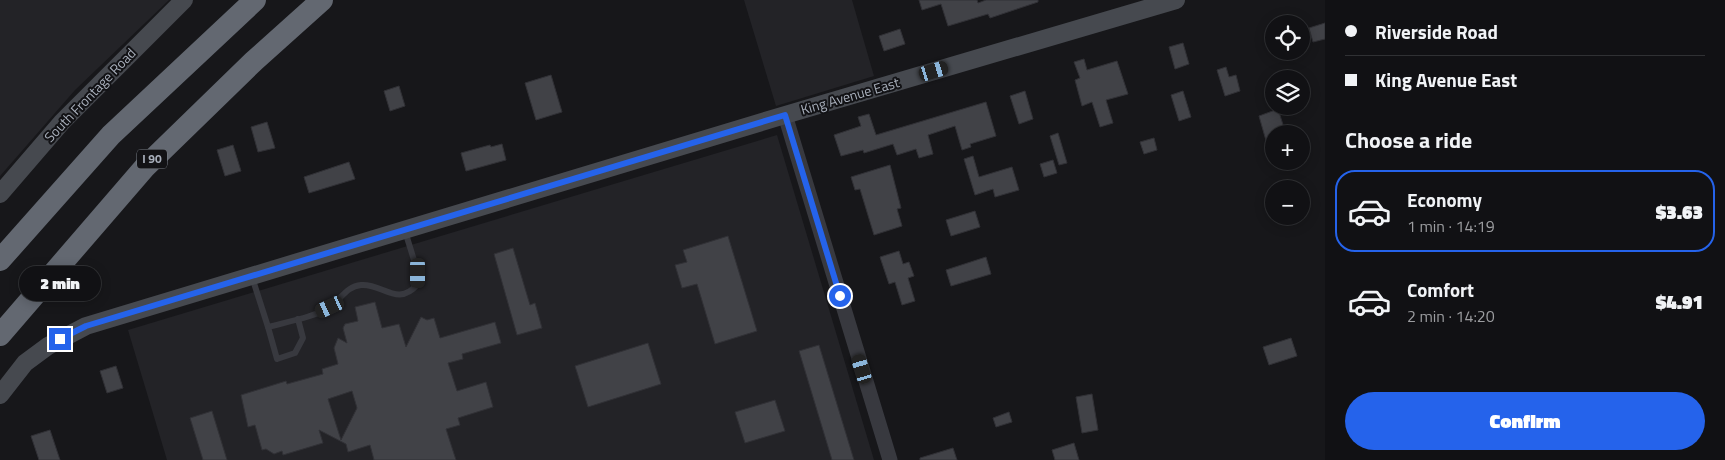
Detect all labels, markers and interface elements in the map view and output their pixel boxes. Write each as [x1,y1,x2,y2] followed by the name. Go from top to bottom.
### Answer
[1265,15,1310,225] map controls
[1265,15,1310,60] button: locate
[1375,17,1498,46] text: Riverside Road
[39,43,140,147] street label: South Frontage Road
[917,59,950,83] car
[1375,65,1517,94] text: King Avenue East
[1265,70,1310,115] button: layers
[798,71,902,120] street label: King Avenue East
[1345,123,1472,157] text: Choose a ride
[1265,125,1310,170] button: +
[137,150,167,168] road number: I 90
[1265,180,1310,225] button: −
[1407,185,1482,214] text: Economy
[1347,189,1392,234] icon: car
[1656,197,1703,226] text: $3.63
[1407,214,1495,238] text: 1 min · 14:19
[410,258,425,288] car
[19,266,101,302] callout: 2 min
[40,271,80,295] text: 2 min
[1407,275,1474,304] text: Comfort
[1347,279,1392,324] icon: car
[829,285,851,307] route start
[1656,287,1703,316] text: $4.91
[313,294,346,320] car
[1407,304,1495,328] text: 2 min · 14:20
[49,328,71,350] route end
[850,352,873,386] car
[1345,392,1705,450] button: Confirm

